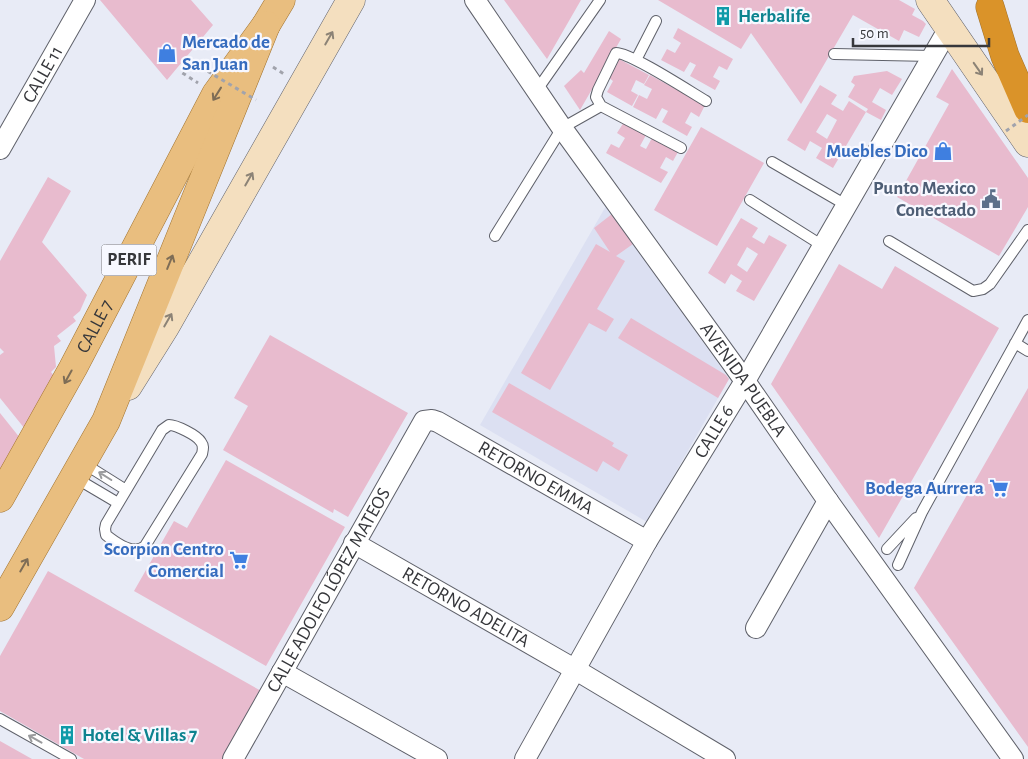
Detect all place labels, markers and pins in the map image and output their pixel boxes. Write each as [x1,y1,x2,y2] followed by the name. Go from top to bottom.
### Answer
[712,5,734,27] building icon: Herbalife
[738,7,810,26] place label: Herbalife
[182,33,270,74] place label: Mercado de San Juan
[156,42,178,64] shop icon: Mercado de San Juan
[932,140,954,162] shop icon: Muebles Dico
[826,142,928,161] place label: Muebles Dico
[873,179,976,220] place label: Punto Mexico Conectado
[980,188,1002,210] public building icon: Punto Mexico Conectado
[988,477,1010,499] supermarket icon: Bodega Aurrera
[865,479,984,498] place label: Bodega Aurrera
[104,540,224,581] place label: Scorpion Centro Comercial
[228,549,250,571] supermarket icon: Scorpion Centro Comercial
[56,724,78,746] building icon: Hotel & Villas 7
[82,726,197,745] place label: Hotel & Villas 7

